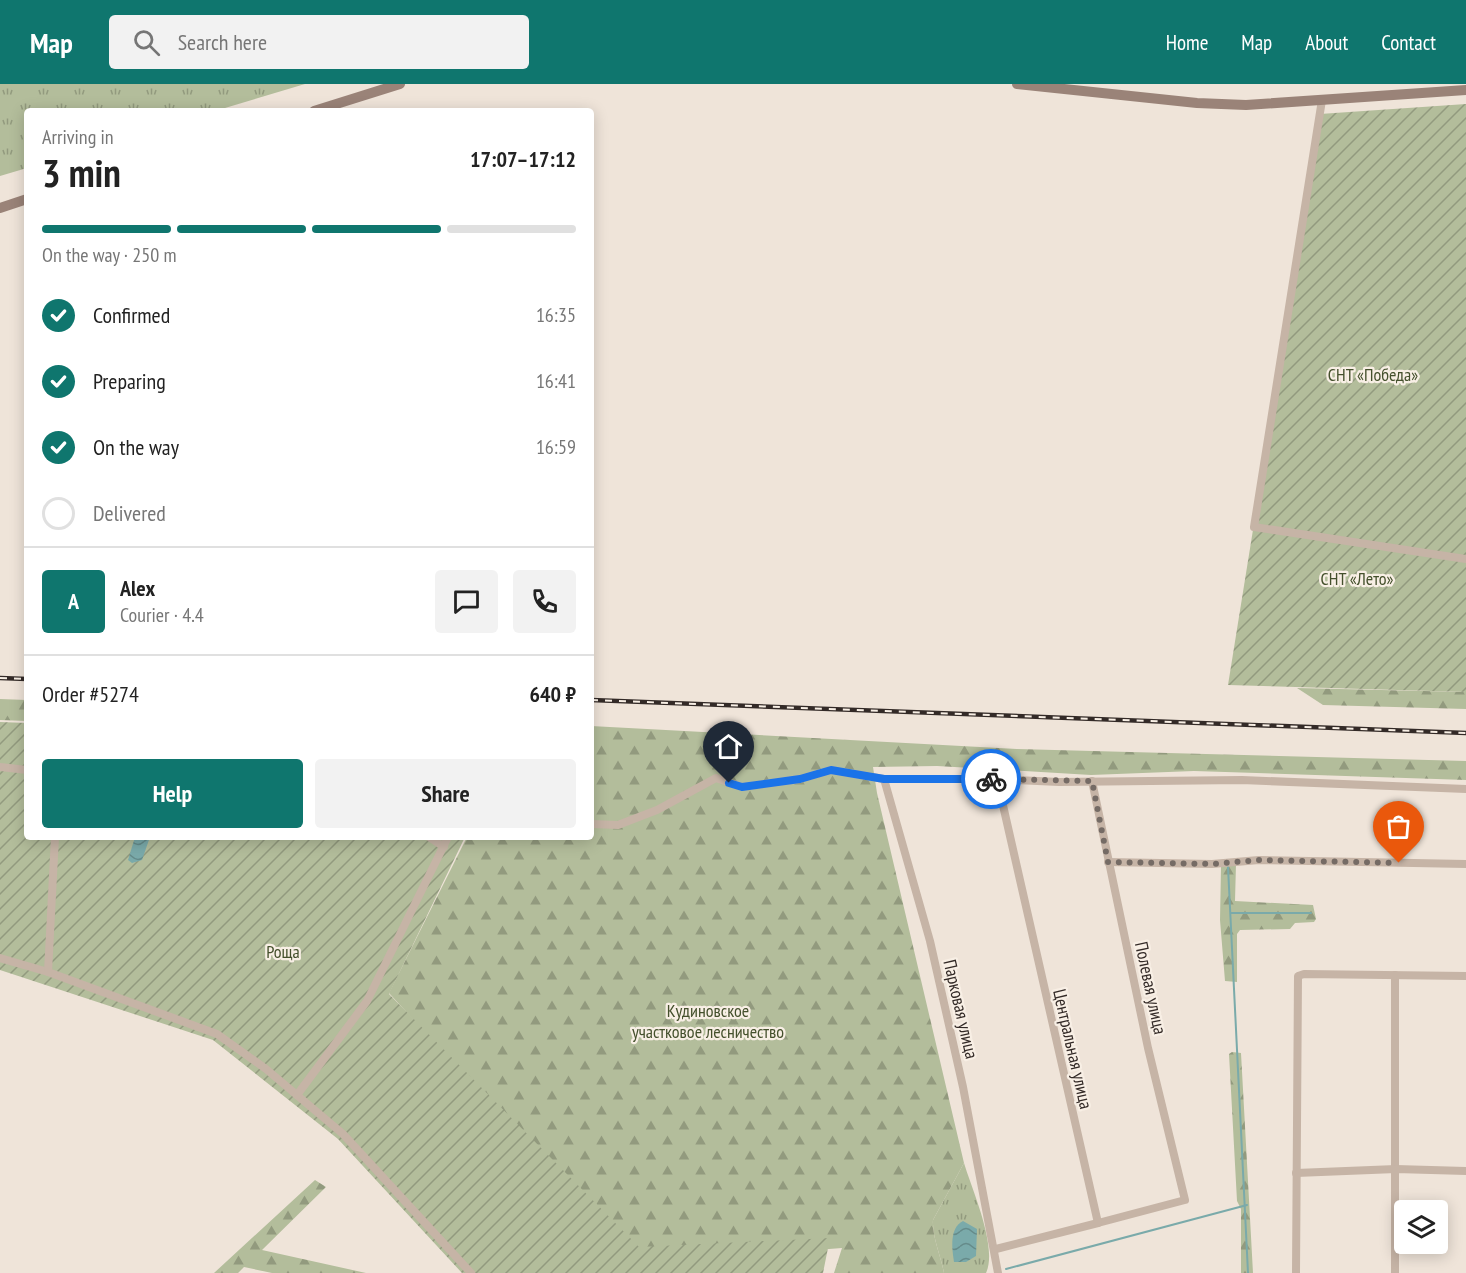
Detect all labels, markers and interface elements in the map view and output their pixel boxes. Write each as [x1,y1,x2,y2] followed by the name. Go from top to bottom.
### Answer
[109,15,529,69] search box
[30,24,73,61] text: Map
[130,26,163,59] icon: search
[178,28,267,56] text: Search here
[1166,29,1208,56] text: Home
[1241,29,1272,56] text: Map
[1305,29,1348,56] text: About
[1381,29,1436,56] text: Contact
[42,124,114,150] text: Arriving in
[470,145,576,173] text: 17:07–17:12
[42,147,121,198] text: 3 min
[42,242,177,268] text: On the way · 250 m
[42,299,75,332] icon: check
[93,301,170,329] text: Confirmed
[536,302,576,328] text: 16:35
[1328,363,1418,386] park label: СНТ «Победа»
[42,365,75,398] icon: check
[93,367,166,395] text: Preparing
[536,368,576,394] text: 16:41
[42,431,75,464] icon: check
[93,433,179,461] text: On the way
[536,434,576,460] text: 16:59
[93,499,166,527] text: Delivered
[1321,567,1393,590] park label: СНТ «Лето»
[435,570,498,633] button: chat
[513,570,576,633] button: phone
[120,574,155,602] text: Alex
[68,587,79,615] text: A
[120,602,204,628] text: Courier · 4.4
[42,680,139,708] text: Order #5274
[529,680,576,708] text: 640 ₽
[703,721,754,783] pin
[712,730,745,763] icon: home
[961,749,1021,809] courier
[42,759,303,828] button: Help
[315,759,576,828] button: Share
[975,763,1008,796] icon: bike
[1373,801,1424,863] pin
[1382,810,1415,843] icon: bag
[266,940,300,963] park label: Роща
[1130,940,1172,1036] street label: Полевая улица
[938,957,984,1061] street label: Парковая улица
[1048,987,1098,1111] street label: Центральная улица
[632,999,784,1043] park label: Кудиновское участковое лесничество
[1394,1200,1448,1254] map controls
[1394,1200,1448,1254] button: layers

